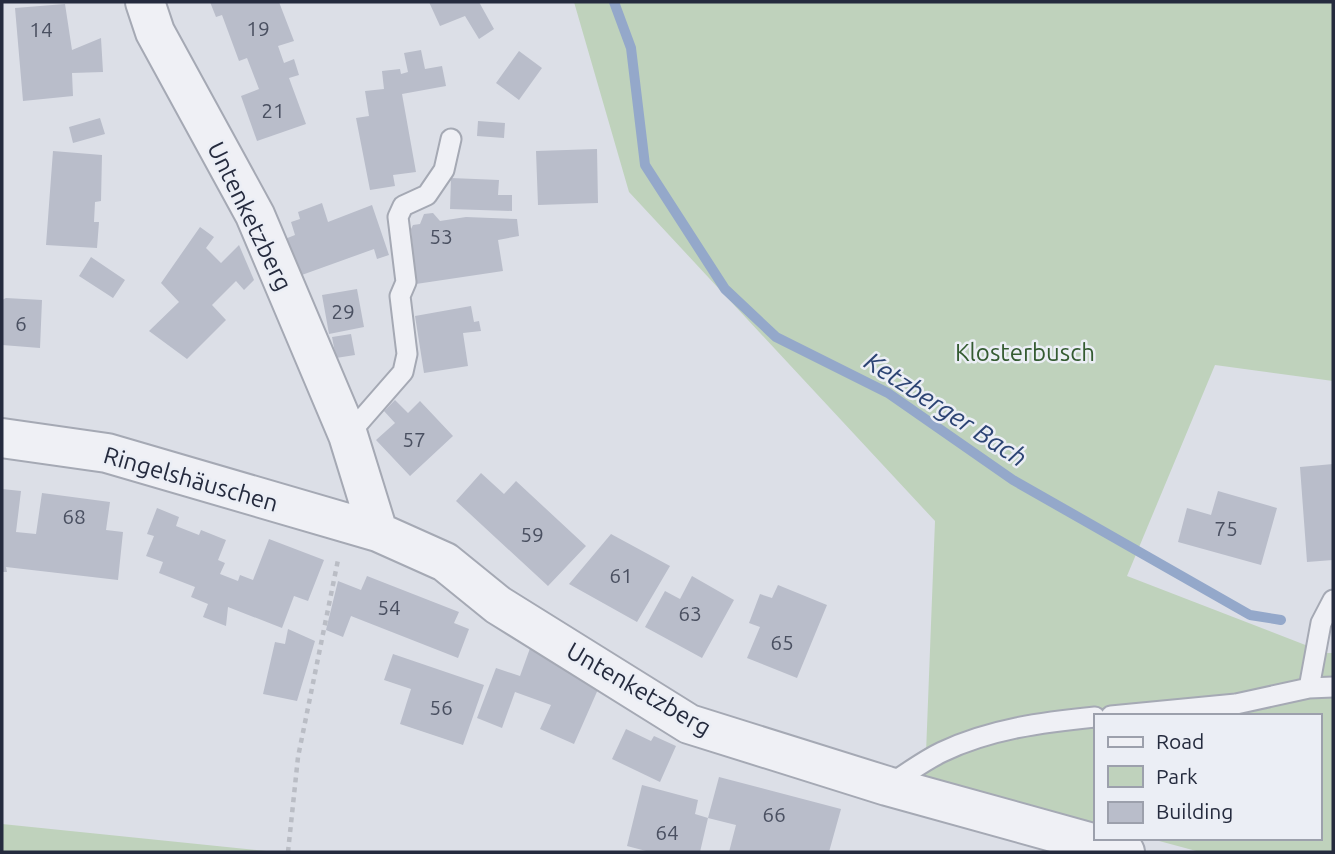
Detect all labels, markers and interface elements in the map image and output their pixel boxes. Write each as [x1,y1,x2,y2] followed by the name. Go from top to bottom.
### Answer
[246,16,270,40] house number: 19
[29,17,53,41] house number: 14
[261,98,285,122] house number: 21
[202,137,298,295] street label: Untenketzberg
[429,224,453,248] house number: 53
[331,299,355,323] house number: 29
[15,311,27,335] house number: 6
[955,339,1095,366] park label: Klosterbusch
[860,346,1032,472] water label: Ketzberger Bach
[402,427,426,451] house number: 57
[101,441,281,517] street label: Ringelshäuschen
[62,504,86,528] house number: 68
[1214,516,1238,540] house number: 75
[520,522,544,546] house number: 59
[609,563,633,587] house number: 61
[377,595,401,619] house number: 54
[678,601,702,625] house number: 63
[770,630,794,654] house number: 65
[562,637,716,741] street label: Untenketzberg
[429,695,453,719] house number: 56
[1094,714,1321,840] legend
[1156,729,1204,753] text: Road
[1156,764,1198,788] text: Park
[1156,799,1233,823] text: Building
[762,802,786,826] house number: 66
[655,820,679,844] house number: 64

